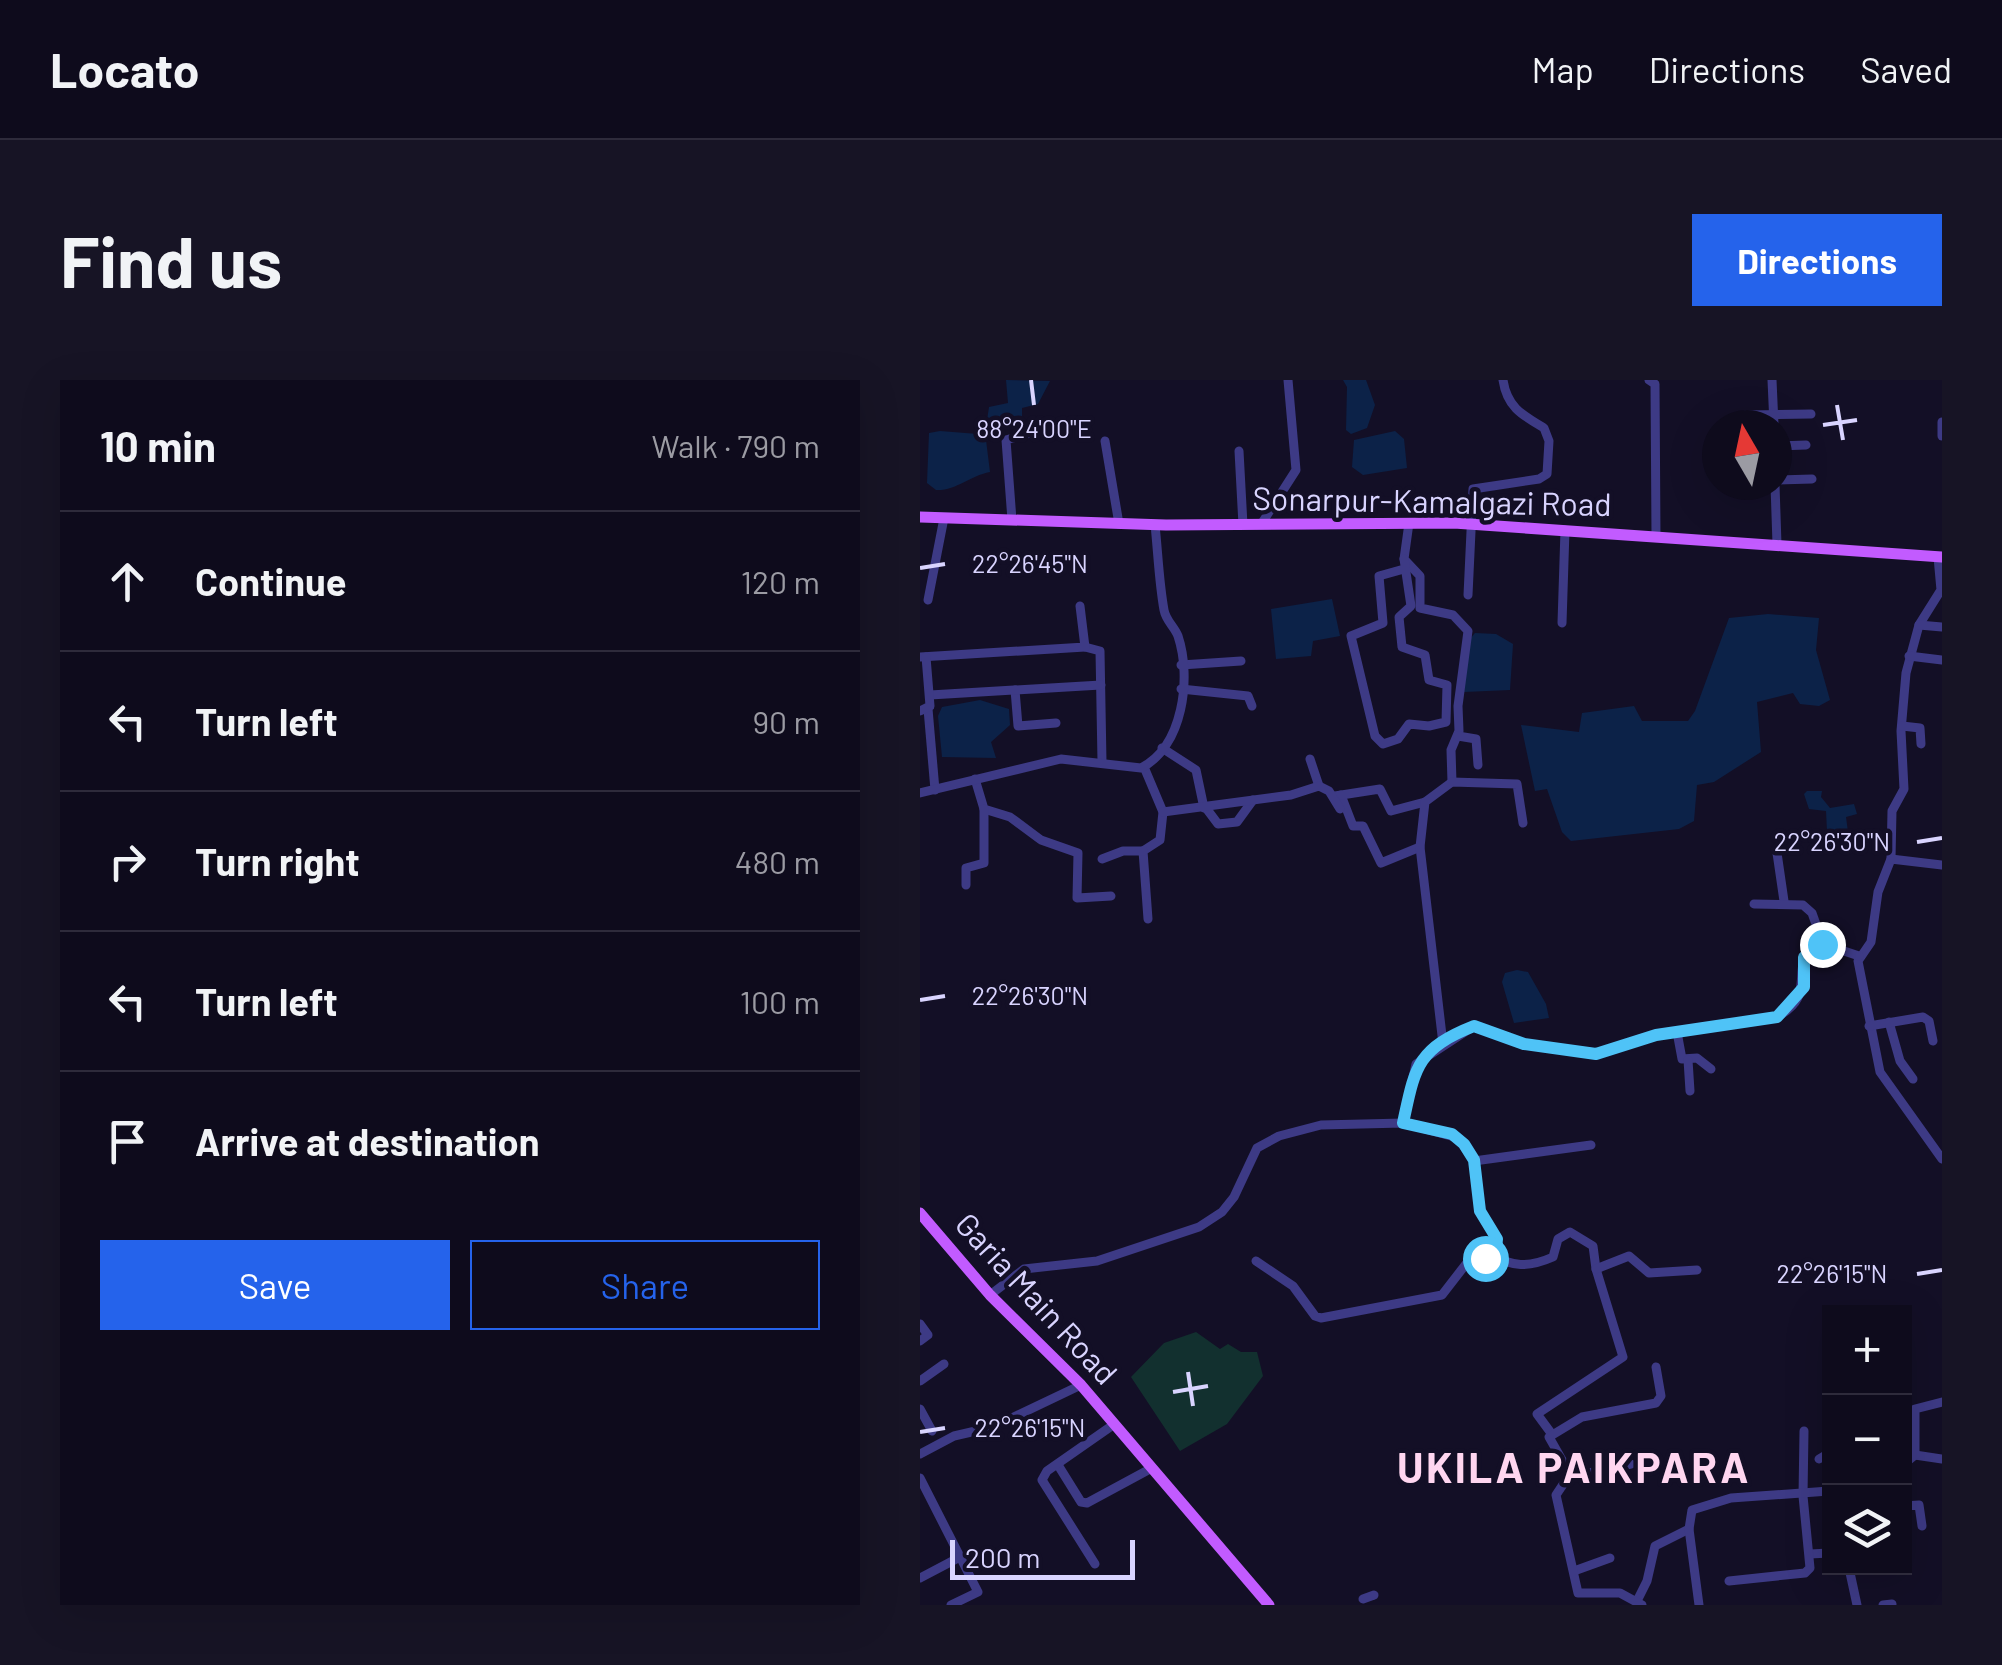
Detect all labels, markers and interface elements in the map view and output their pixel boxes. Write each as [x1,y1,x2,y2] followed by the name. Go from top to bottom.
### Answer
[50,40,199,98] text: Locato
[1532,48,1594,90] text: Map
[1649,48,1805,90] text: Directions
[1860,48,1952,90] text: Saved
[1692,214,1942,306] button: Directions
[60,218,282,302] text: Find us
[1702,410,1792,500] north arrow
[976,413,1092,443] text: 88°24'00"E
[100,420,216,470] text: 10 min
[651,426,820,464] text: Walk · 790 m
[1252,478,1612,522] street label: Sonarpur-Kamalgazi Road
[972,548,1088,578] text: 22°26'45"N
[100,554,155,609] icon: ahead
[195,558,346,604] text: Continue
[741,562,820,600] text: 120 m
[100,694,155,749] icon: left
[195,698,338,744] text: Turn left
[752,702,820,740] text: 90 m
[1774,826,1890,856] text: 22°26'30"N
[100,834,155,889] icon: right
[195,838,360,884] text: Turn right
[735,842,820,880] text: 480 m
[1800,922,1846,968] route end
[100,974,155,1029] icon: left
[195,978,338,1024] text: Turn left
[972,980,1088,1010] text: 22°26'30"N
[740,982,820,1020] text: 100 m
[100,1114,155,1169] icon: arrive
[195,1118,540,1164] text: Arrive at destination
[949,1204,1126,1391] street label: Garia Main Road
[1463,1236,1509,1282] route start
[100,1240,450,1330] button: Save
[470,1240,820,1330] button: Share
[1777,1258,1887,1288] text: 22°26'15"N
[1822,1305,1912,1575] map controls
[1822,1305,1912,1395] button: +
[1822,1395,1912,1485] button: −
[975,1412,1085,1442] text: 22°26'15"N
[1397,1441,1751,1491] district label: UKILA PAIKPARA
[1822,1485,1912,1575] button: layers
[950,1535,1135,1580] scale bar
[965,1540,1040,1574] text: 200 m

